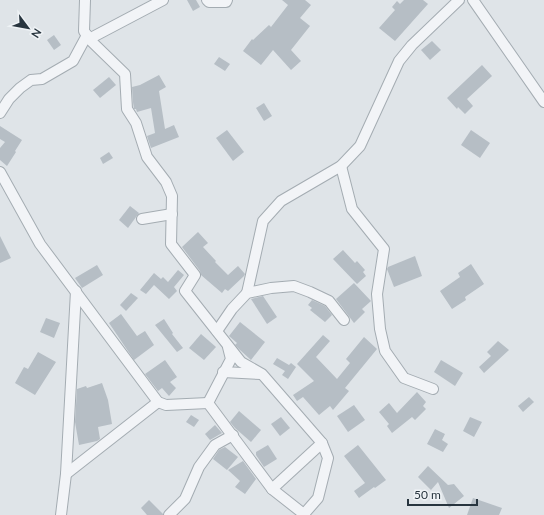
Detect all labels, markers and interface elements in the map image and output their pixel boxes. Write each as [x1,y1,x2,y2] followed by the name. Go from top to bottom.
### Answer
[8,8,48,48] north arrow
[29,27,45,41] text: N
[408,481,477,507] scale bar
[414,487,441,502] text: 50 m

